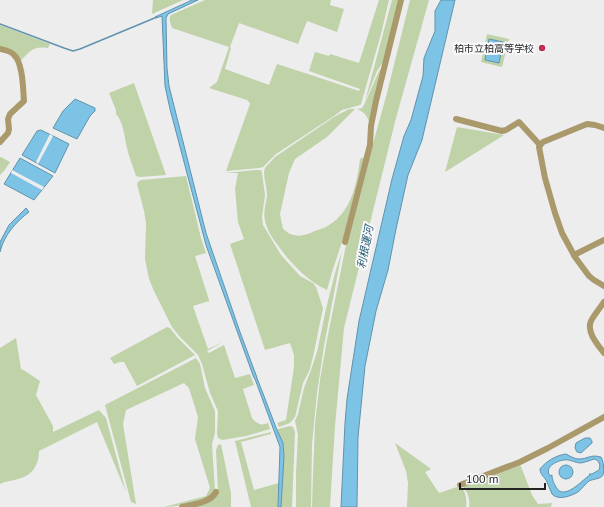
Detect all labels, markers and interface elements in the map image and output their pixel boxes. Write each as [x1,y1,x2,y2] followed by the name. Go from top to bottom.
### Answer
[454,42,534,55] place label: 柏市立柏高等学校
[537,43,547,53] marker: 柏市立柏高等学校
[354,222,376,270] water label: 利根運河
[460,465,545,491] scale bar
[466,471,499,486] text: 100 m

